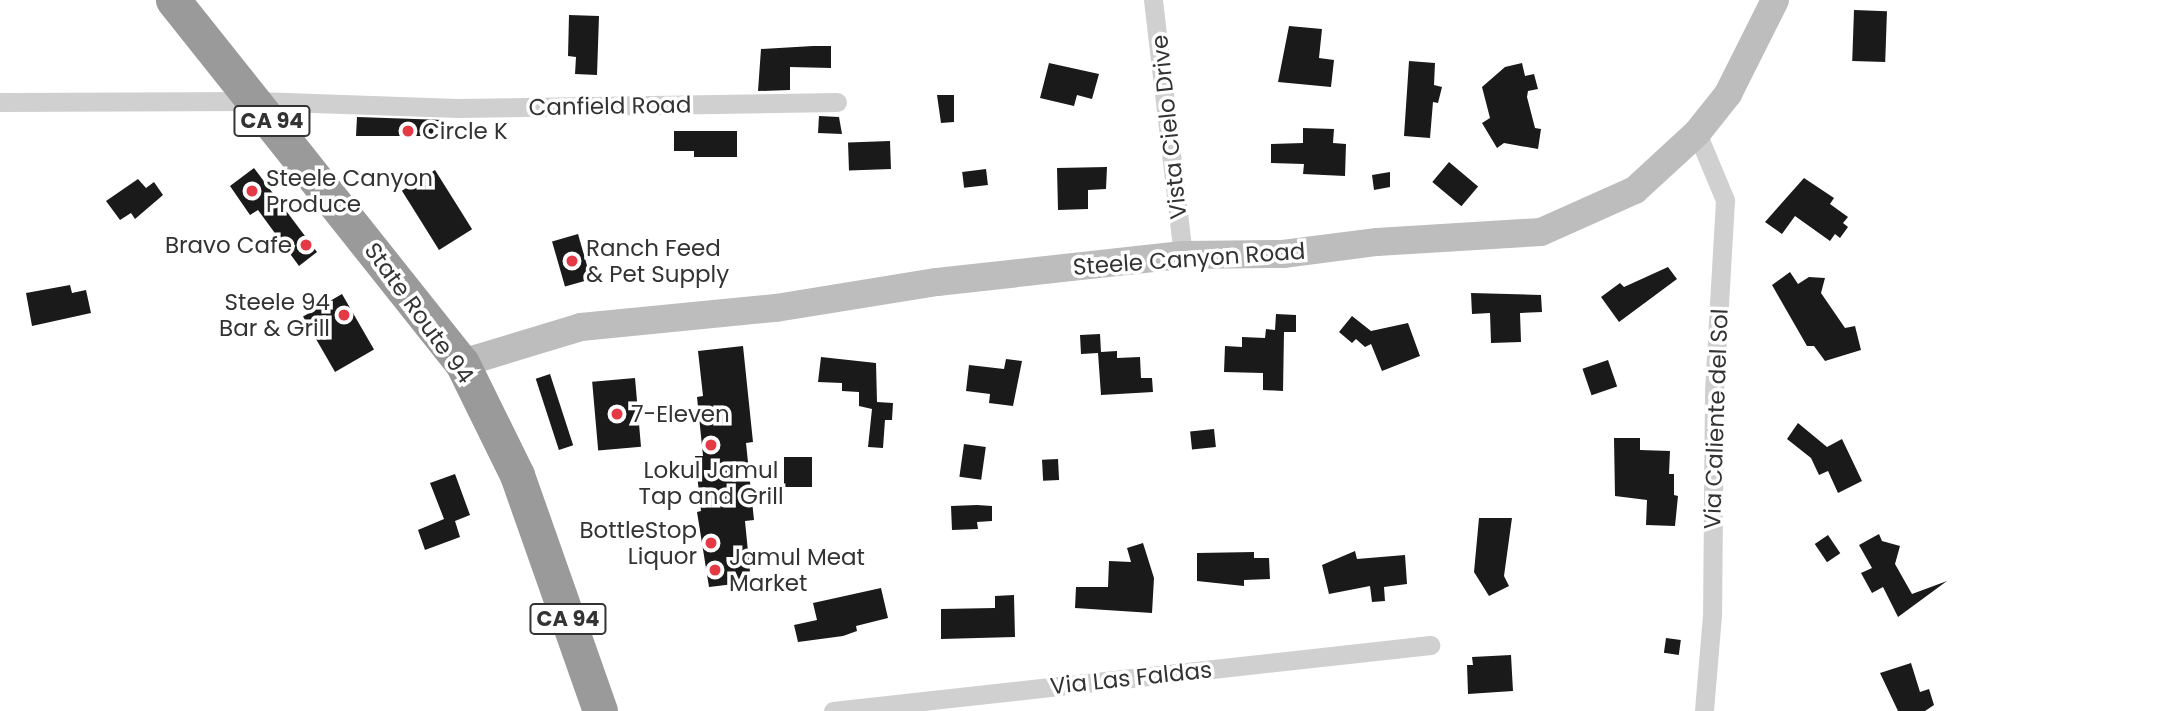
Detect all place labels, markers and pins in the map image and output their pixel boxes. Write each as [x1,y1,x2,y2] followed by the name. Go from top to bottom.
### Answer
[422,117,508,145] place label: Circle K
[400,123,416,139] marker: Circle K
[266,164,433,218] place label: Steele Canyon Produce
[244,183,260,199] marker: Steele Canyon Produce
[165,231,292,259] place label: Bravo Cafe
[586,234,729,288] place label: Ranch Feed & Pet Supply
[298,237,314,253] marker: Bravo Cafe
[564,253,580,269] marker: Ranch Feed & Pet Supply
[219,288,330,342] place label: Steele 94 Bar & Grill
[336,307,352,323] marker: Steele 94 Bar & Grill
[631,400,730,428] place label: 7-Eleven
[609,406,625,422] marker: 7-Eleven
[703,437,719,453] marker: Lokul Jamul Tap and Grill
[638,456,784,510] place label: Lokul Jamul Tap and Grill
[579,516,697,570] place label: BottleStop Liquor
[703,535,719,551] marker: BottleStop Liquor
[729,543,865,597] place label: Jamul Meat Market
[707,562,723,578] marker: Jamul Meat Market

